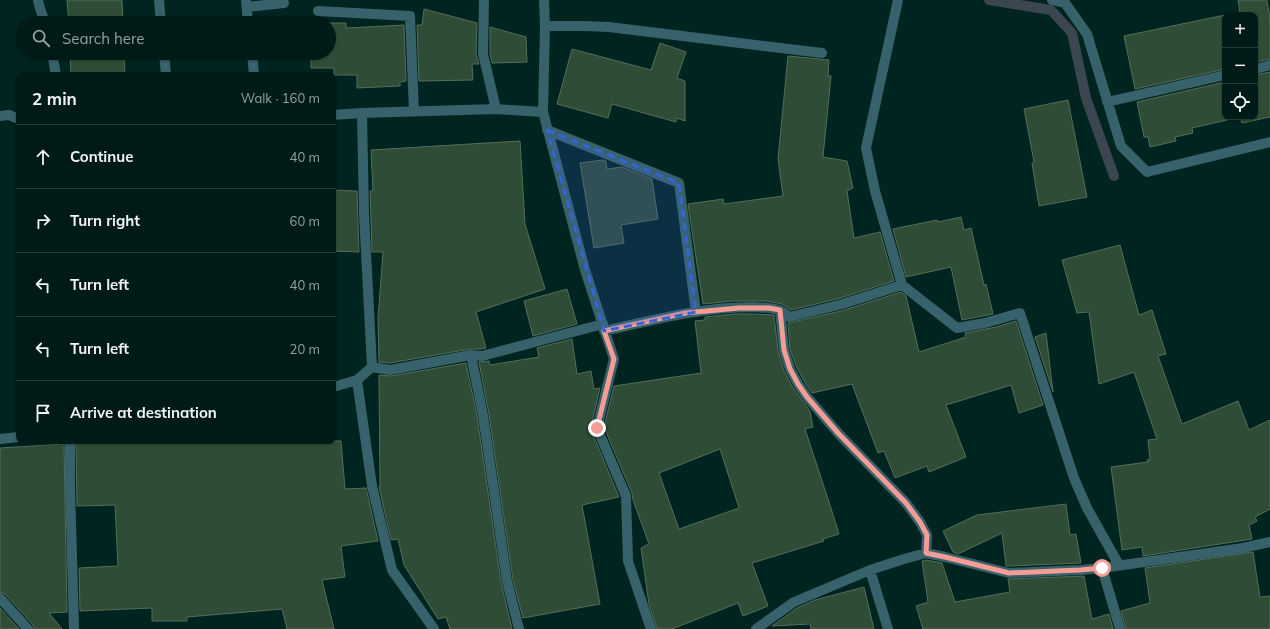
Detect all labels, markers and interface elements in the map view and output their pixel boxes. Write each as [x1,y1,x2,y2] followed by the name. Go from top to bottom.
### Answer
[1222,12,1258,120] map controls
[1222,12,1258,48] button: +
[16,16,336,60] search box
[30,27,52,49] icon: search
[62,29,144,48] text: Search here
[1222,48,1258,84] button: −
[1222,84,1258,120] button: locate
[32,88,77,109] text: 2 min
[241,90,320,106] text: Walk · 160 m
[32,146,54,168] icon: ahead
[70,147,133,166] text: Continue
[290,149,320,165] text: 40 m
[32,210,54,232] icon: right
[70,211,140,230] text: Turn right
[290,213,320,229] text: 60 m
[32,274,54,296] icon: left
[70,275,129,294] text: Turn left
[290,277,320,293] text: 40 m
[32,338,54,360] icon: left
[70,339,129,358] text: Turn left
[290,341,320,357] text: 20 m
[32,402,54,424] icon: arrive
[70,403,217,422] text: Arrive at destination
[588,419,606,437] route end
[1093,559,1111,577] route start

